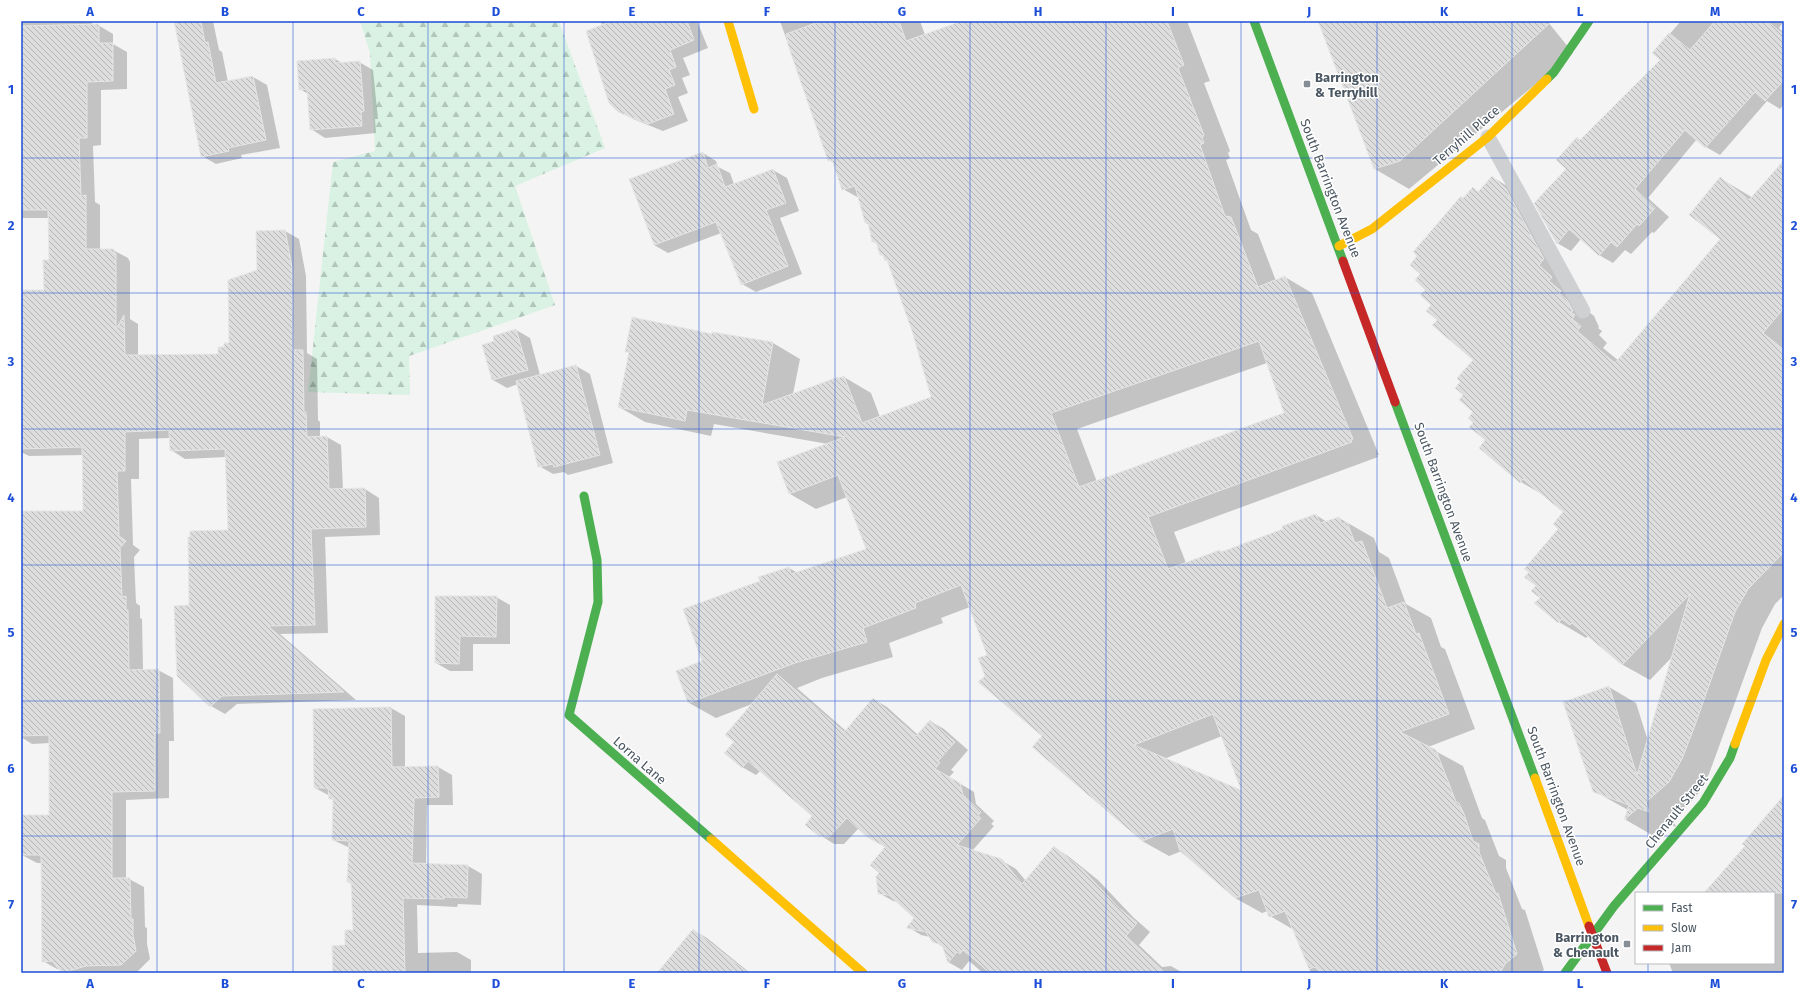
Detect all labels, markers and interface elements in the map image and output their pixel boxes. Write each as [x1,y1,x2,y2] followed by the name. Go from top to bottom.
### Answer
[85,4,94,19] text: A
[221,4,229,19] text: B
[357,4,365,19] text: C
[492,4,501,19] text: D
[629,4,636,19] text: E
[764,4,771,19] text: F
[898,4,906,19] text: G
[1034,4,1042,19] text: H
[1171,4,1175,19] text: I
[1306,4,1311,19] text: J
[1440,4,1449,19] text: K
[1577,4,1584,19] text: L
[1710,4,1720,19] text: M
[1315,70,1379,100] place label: Barrington & Terryhill
[1302,79,1312,89] marker: Barrington & Terryhill
[8,82,14,97] text: 1
[1791,82,1797,97] text: 1
[1430,102,1503,168] street label: Terryhill Place
[1297,117,1364,260] street label: South Barrington Avenue
[8,218,15,233] text: 2
[1791,218,1798,233] text: 2
[7,354,15,369] text: 3
[1790,354,1798,369] text: 3
[1411,420,1476,564] street label: South Barrington Avenue
[7,490,15,505] text: 4
[1790,490,1798,505] text: 4
[8,625,15,640] text: 5
[1791,625,1798,640] text: 5
[1524,724,1589,868] street label: South Barrington Avenue
[610,733,669,787] street label: Lorna Lane
[7,761,15,776] text: 6
[1790,761,1798,776] text: 6
[1642,771,1711,852] street label: Chenault Street
[1635,892,1775,964] legend
[8,897,14,912] text: 7
[1791,897,1797,912] text: 7
[1671,901,1693,915] text: Fast
[1671,921,1697,935] text: Slow
[1553,930,1620,960] place label: Barrington & Chenault
[1622,939,1632,949] marker: Barrington & Chenault
[1671,941,1691,955] text: Jam
[85,976,94,991] text: A
[221,976,229,991] text: B
[357,976,365,991] text: C
[492,976,501,991] text: D
[629,976,636,991] text: E
[764,976,771,991] text: F
[898,976,906,991] text: G
[1034,976,1042,991] text: H
[1171,976,1175,991] text: I
[1306,976,1311,991] text: J
[1440,976,1449,991] text: K
[1577,976,1584,991] text: L
[1710,976,1720,991] text: M

